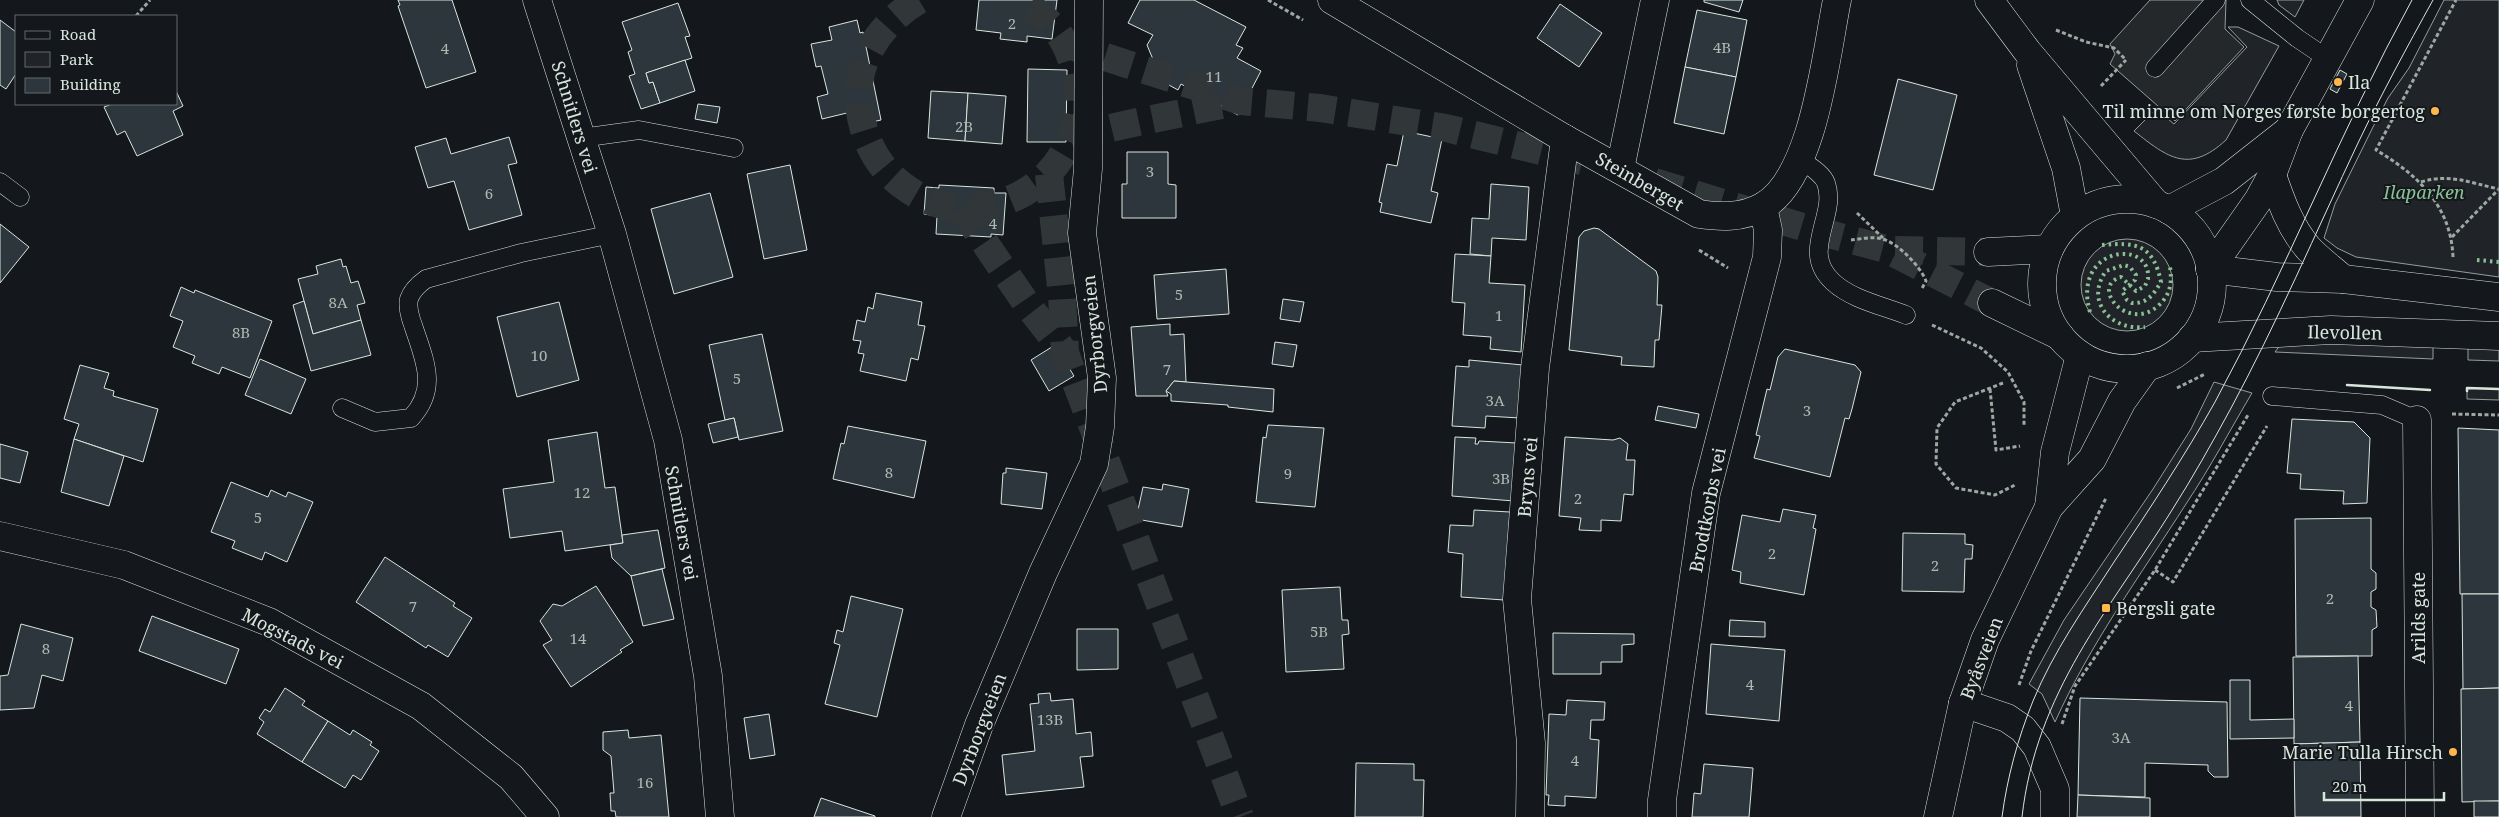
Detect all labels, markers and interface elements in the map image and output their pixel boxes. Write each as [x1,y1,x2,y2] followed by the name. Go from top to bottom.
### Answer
[1008,13,1016,33] house number: 2
[15,15,178,105] legend
[60,24,96,44] text: Road
[1713,37,1731,57] house number: 4B
[441,38,450,58] house number: 4
[60,49,94,69] text: Park
[547,58,604,176] street label: Schnitlers vei
[1206,66,1222,86] house number: 11
[2348,70,2370,94] place label: Ila
[60,74,121,94] text: Building
[2332,76,2344,88] marker: Ila
[2102,99,2425,123] place label: Til minne om Norges første borgertog
[2429,105,2441,117] marker: Til minne om Norges første borgertog
[955,116,973,136] house number: 2B
[1592,146,1688,216] street label: Steinberget
[1146,161,1154,181] house number: 3
[2382,180,2465,204] park label: Ilaparken
[485,183,493,203] house number: 6
[989,213,998,233] house number: 4
[1076,273,1112,394] street label: Dyrborgveien
[1175,284,1183,304] house number: 5
[329,292,348,312] house number: 8A
[1495,305,1503,325] house number: 1
[2307,319,2383,345] street label: Ilevollen
[232,322,250,342] house number: 8B
[531,345,547,365] house number: 10
[1163,359,1171,379] house number: 7
[733,368,741,388] house number: 5
[1486,390,1505,410] house number: 3A
[1803,400,1811,420] house number: 3
[1512,436,1542,518] street label: Bryns vei
[1683,445,1731,574] street label: Brodtkorbs vei
[885,462,893,482] house number: 8
[1284,463,1292,483] house number: 9
[660,464,704,582] street label: Schnitlers vei
[1492,468,1510,488] house number: 3B
[574,482,590,502] house number: 12
[1574,488,1582,508] house number: 2
[254,507,262,527] house number: 5
[1768,543,1776,563] house number: 2
[1931,555,1939,575] house number: 2
[2406,572,2430,664] street label: Arilds gate
[2326,588,2334,608] house number: 2
[409,596,417,616] house number: 7
[2116,596,2216,620] place label: Bergsli gate
[238,602,348,674] street label: Mogstads vei
[2100,602,2112,614] marker: Bergsli gate
[1954,613,2008,703] street label: Byåsveien
[1310,621,1328,641] house number: 5B
[570,628,587,648] house number: 14
[42,638,50,658] house number: 8
[947,669,1012,789] street label: Dyrborgveien
[1746,674,1755,694] house number: 4
[2345,695,2354,715] house number: 4
[1037,709,1063,729] house number: 13B
[2112,727,2131,747] house number: 3A
[2282,740,2443,764] place label: Marie Tulla Hirsch
[2447,746,2459,758] marker: Marie Tulla Hirsch
[1571,750,1580,770] house number: 4
[2324,770,2444,802] scale bar
[637,772,653,792] house number: 16
[2332,776,2367,796] text: 20 m

